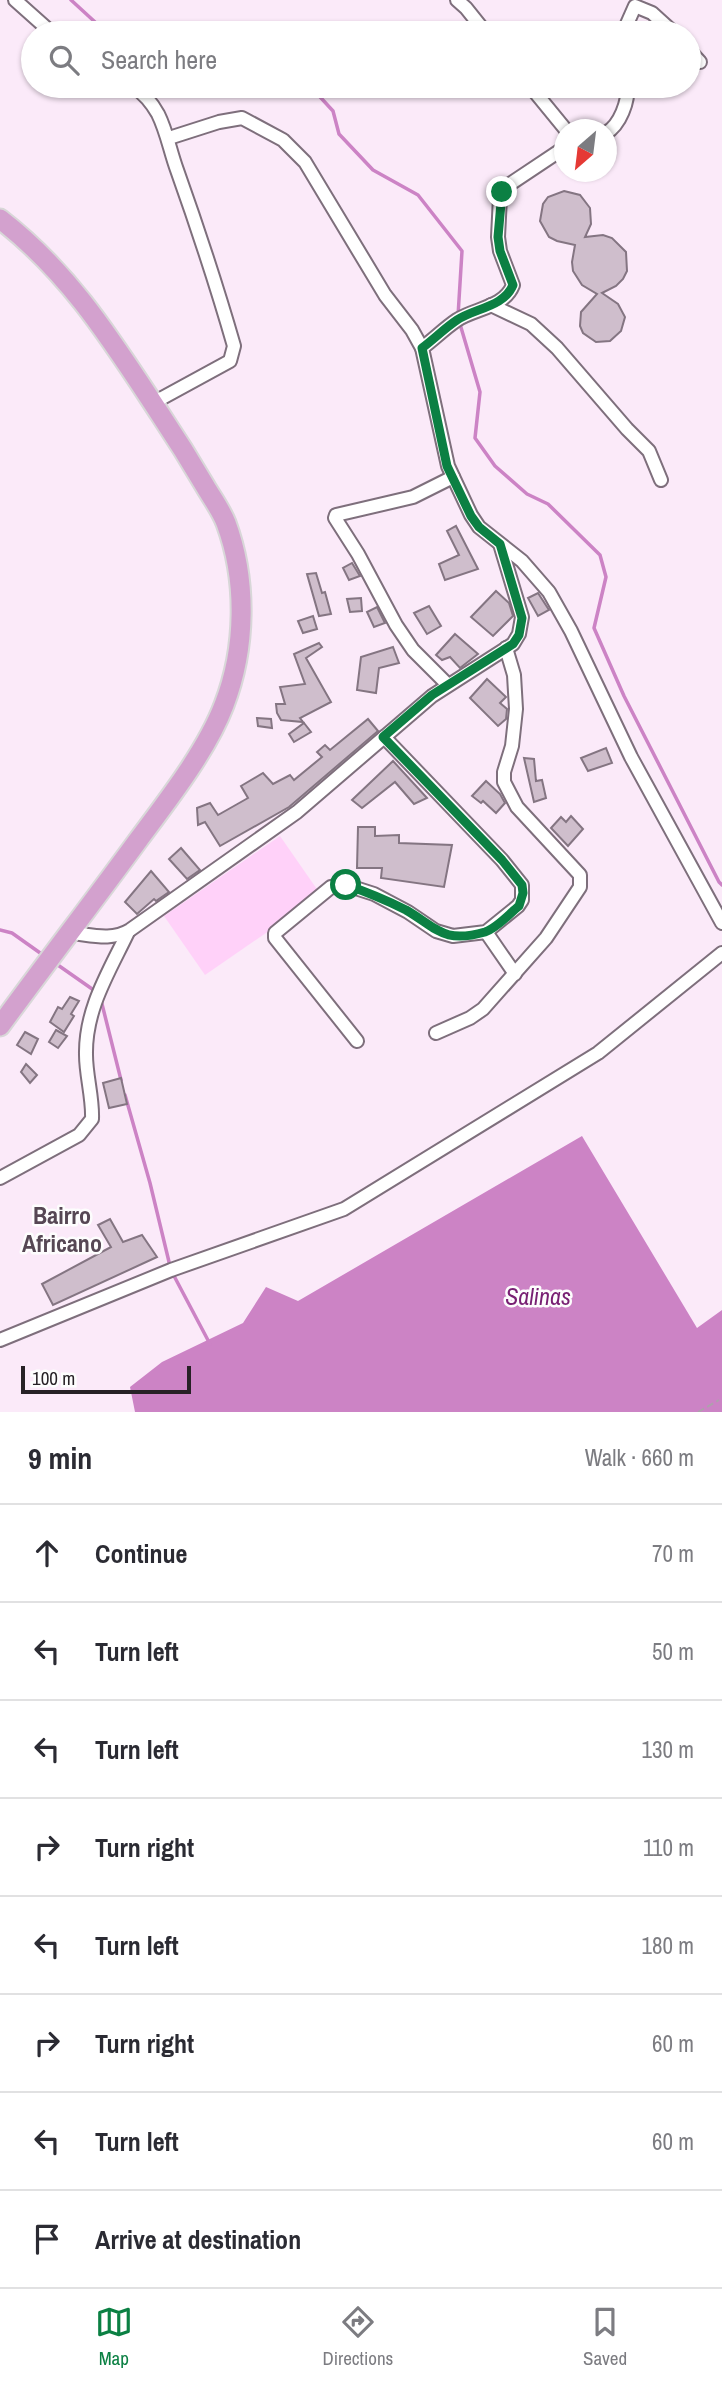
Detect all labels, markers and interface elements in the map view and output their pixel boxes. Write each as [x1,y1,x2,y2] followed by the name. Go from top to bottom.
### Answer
[21,21,701,98] search box
[45,41,83,79] icon: search
[101,42,217,77] text: Search here
[554,119,617,182] north arrow
[486,176,517,207] route end
[330,869,361,900] route start
[22,1199,102,1259] district label: Bairro Africano
[505,1280,571,1312] water label: Salinas
[21,1363,191,1395] scale bar
[32,1365,75,1391] text: 100 m
[28,1438,92,1478] text: 9 min
[585,1442,694,1473] text: Walk · 660 m
[28,1534,66,1572] icon: ahead
[95,1536,187,1571] text: Continue
[652,1538,694,1569] text: 70 m
[28,1632,66,1670] icon: left
[95,1634,179,1669] text: Turn left
[652,1636,694,1667] text: 50 m
[28,1730,66,1768] icon: left
[95,1732,179,1767] text: Turn left
[642,1734,694,1765] text: 130 m
[28,1828,66,1866] icon: right
[95,1830,194,1865] text: Turn right
[643,1832,694,1863] text: 110 m
[28,1926,66,1964] icon: left
[95,1928,179,1963] text: Turn left
[642,1930,694,1961] text: 180 m
[28,2024,66,2062] icon: right
[95,2026,194,2061] text: Turn right
[652,2028,694,2059] text: 60 m
[28,2122,66,2160] icon: left
[95,2124,179,2159] text: Turn left
[652,2126,694,2157] text: 60 m
[28,2220,66,2258] icon: arrive
[95,2222,301,2257] text: Arrive at destination
[95,2303,133,2371] tab: Map
[322,2303,393,2371] tab: Directions
[583,2303,627,2371] tab: Saved

